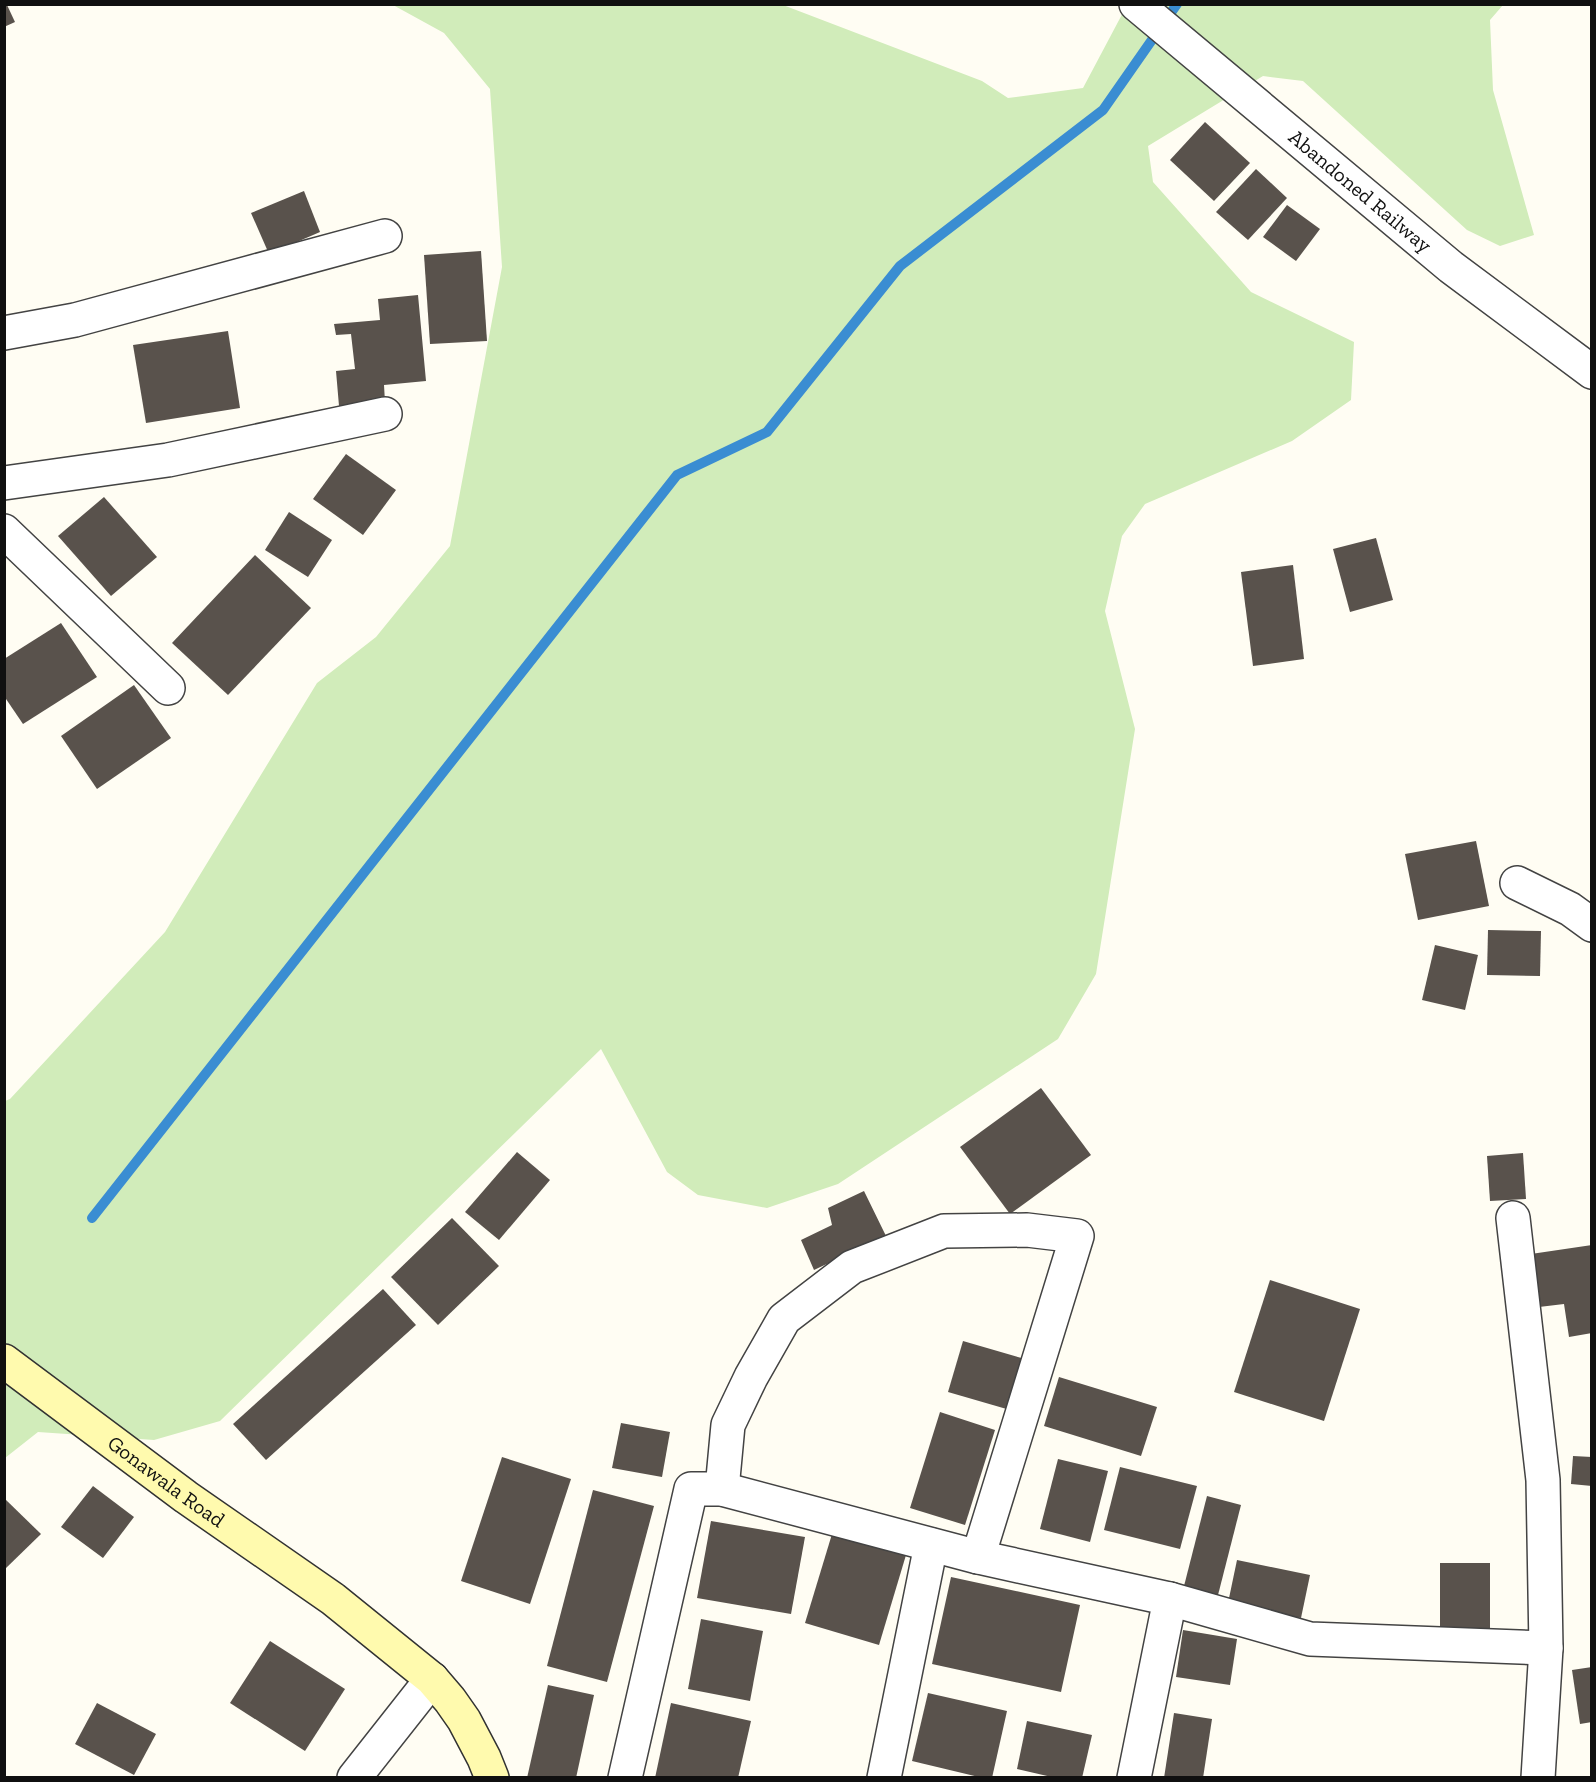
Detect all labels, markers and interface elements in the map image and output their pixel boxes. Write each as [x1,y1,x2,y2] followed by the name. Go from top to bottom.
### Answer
[1284,124,1437,258] street label: Abandoned Railway
[103,1430,230,1532] street label: Gonawala Road

